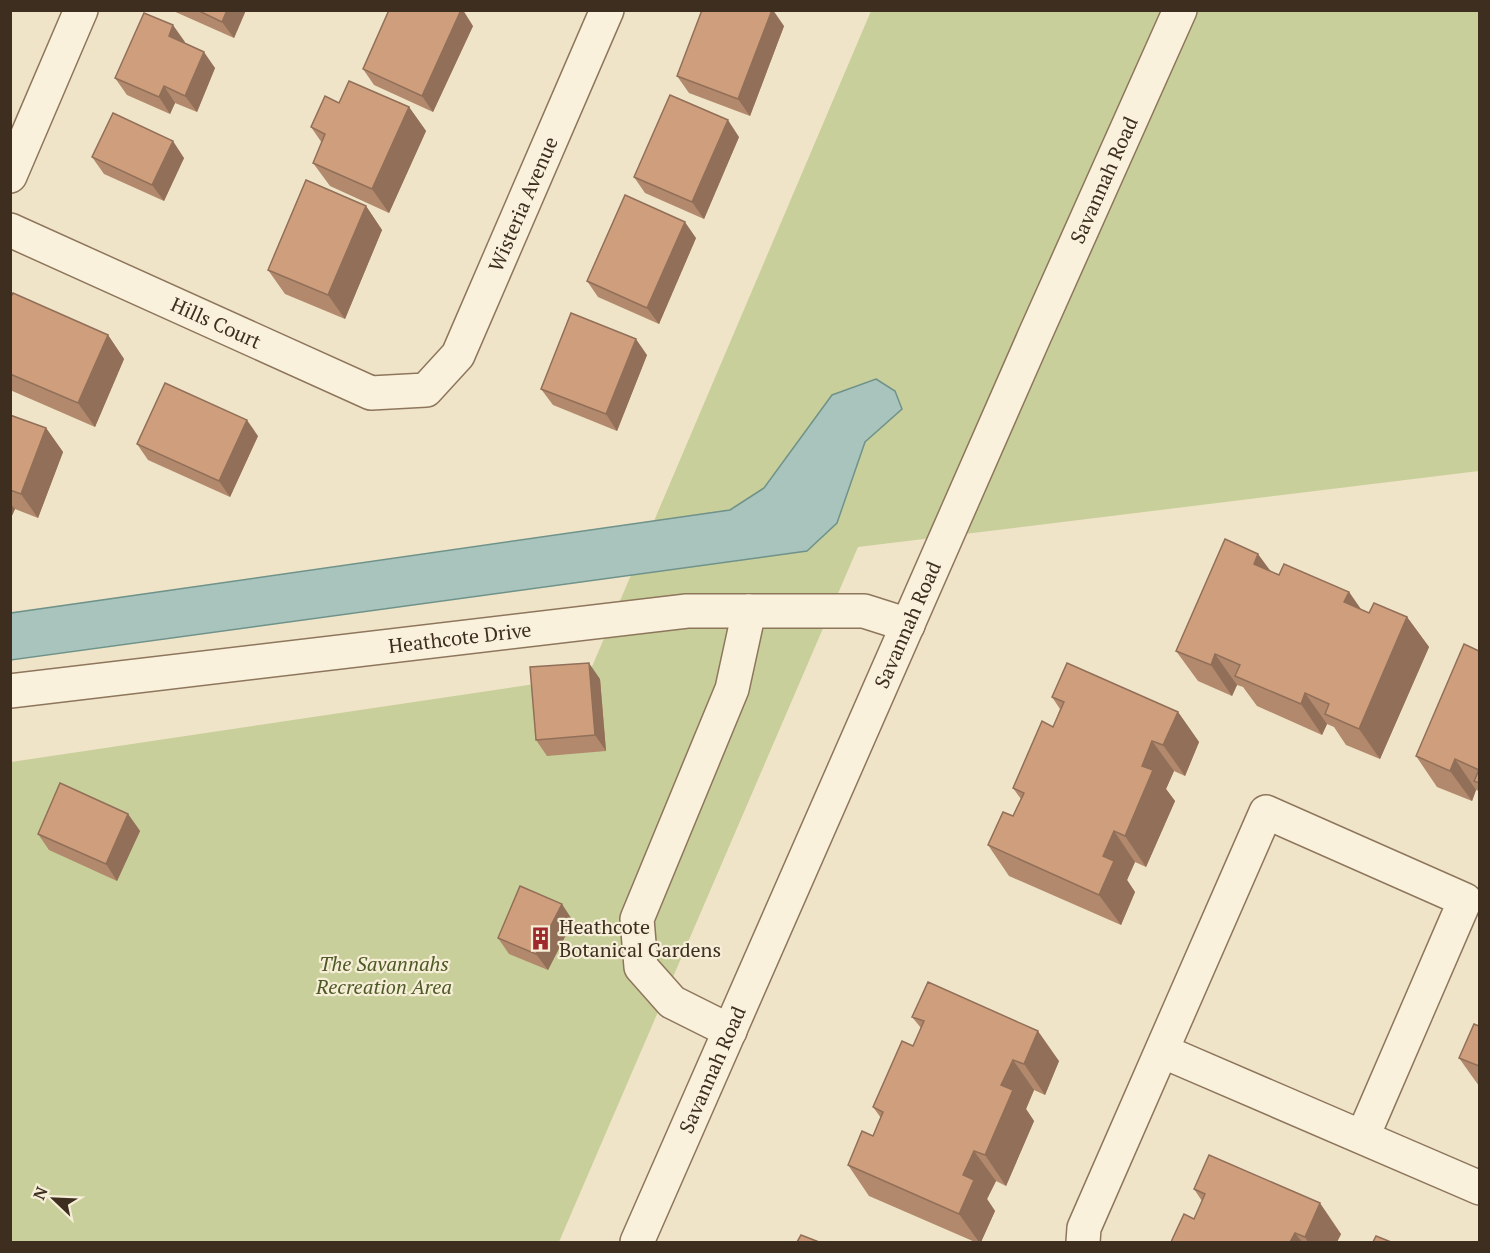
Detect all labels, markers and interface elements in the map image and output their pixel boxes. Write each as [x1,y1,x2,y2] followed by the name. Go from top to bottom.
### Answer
[1063,112,1144,248] street label: Savannah Road
[482,132,564,276] street label: Wisteria Avenue
[167,290,266,355] street label: Hills Court
[868,557,947,692] street label: Savannah Road
[387,615,533,659] street label: Heathcote Drive
[559,913,721,963] place label: Heathcote Botanical Gardens
[528,925,554,951] building icon: Heathcote Botanical Gardens
[315,950,452,1000] park label: The Savannahs Recreation Area
[672,1002,752,1137] street label: Savannah Road
[24,1169,84,1229] north arrow
[28,1183,53,1203] text: N

